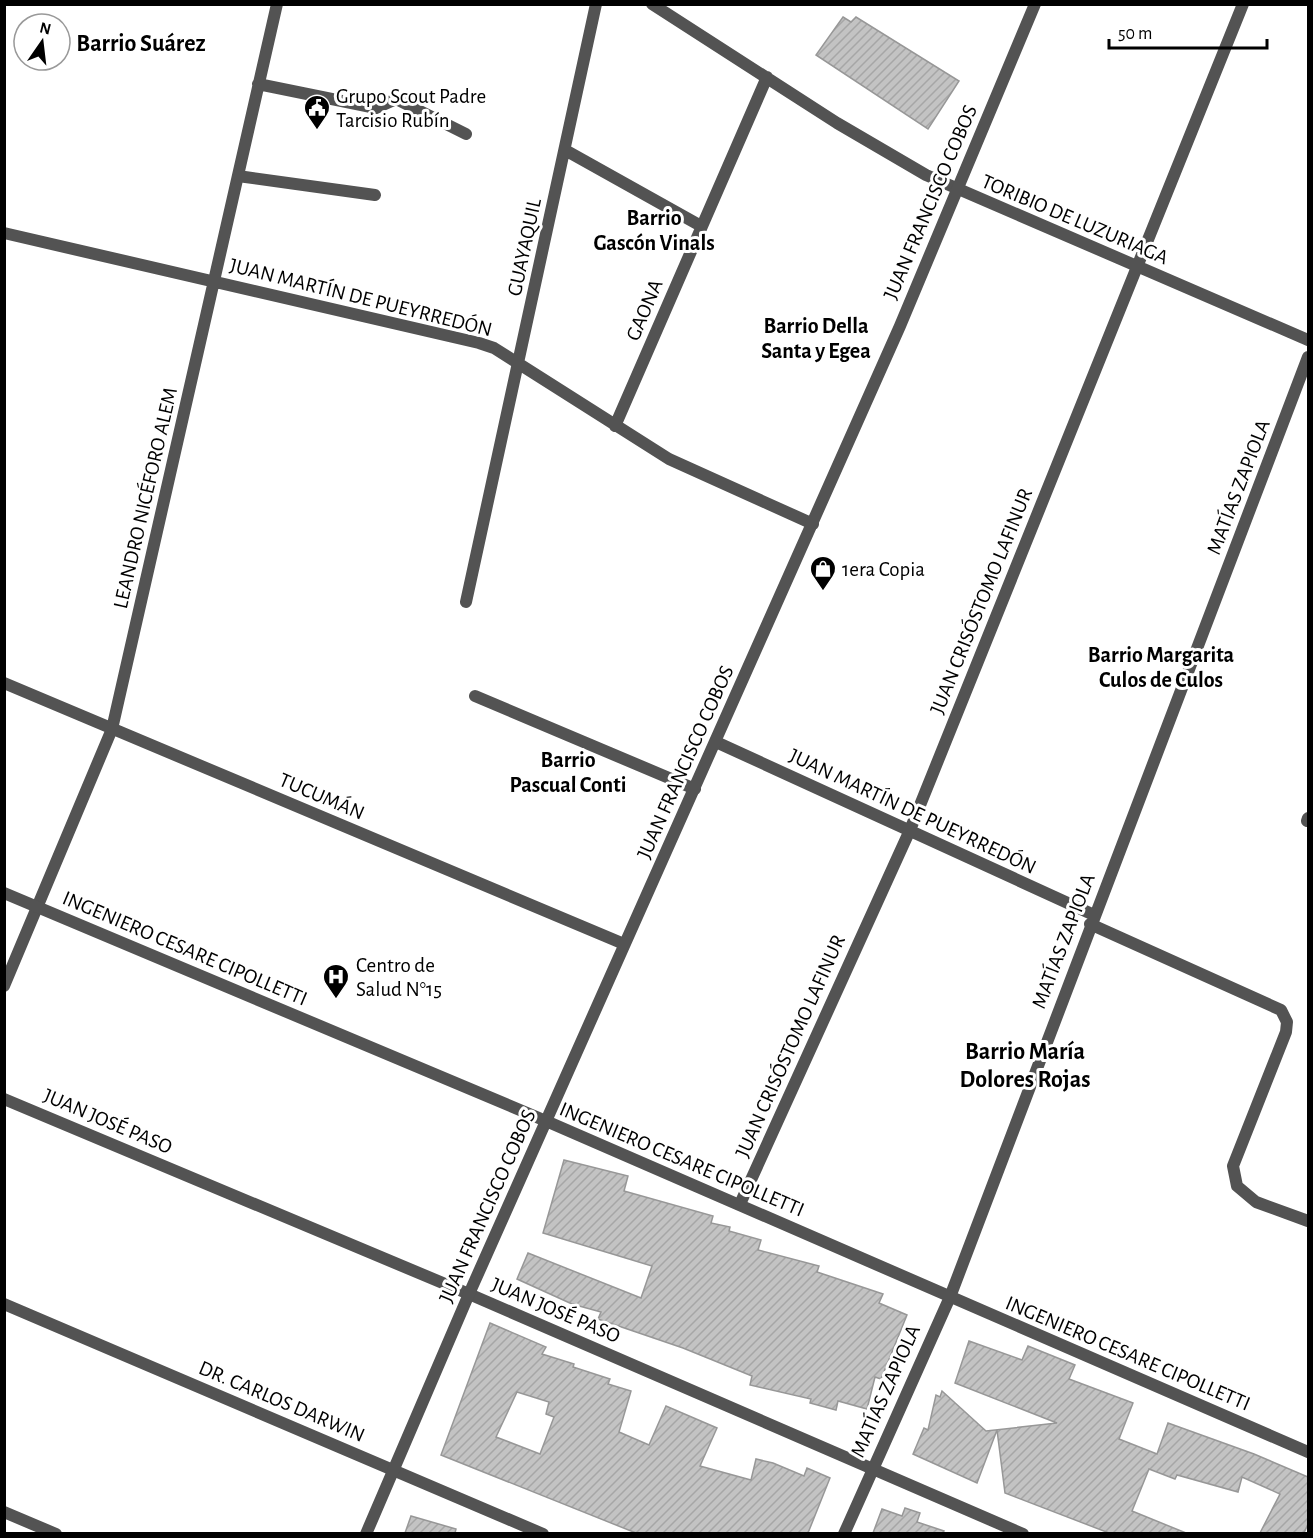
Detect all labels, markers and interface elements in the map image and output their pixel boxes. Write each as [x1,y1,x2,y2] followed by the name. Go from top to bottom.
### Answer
[12,12,72,72] north arrow
[1109,12,1266,50] scale bar
[38,19,53,38] text: N
[1118,25,1152,43] text: 50 m
[76,32,206,56] district label: Barrio Suárez
[336,86,486,131] place label: Grupo Scout Padre Tarcisio Rubín
[302,93,332,131] public building icon: Grupo Scout Padre Tarcisio Rubín
[880,102,981,303] street label: JUAN FRANCISCO COBOS
[978,171,1171,268] street label: TORIBIO DE LUZURIAGA
[504,196,545,298] street label: GUAYAQUIL
[593,207,715,254] district label: Barrio Gascón Vinals
[228,253,495,340] street label: JUAN MARTÍN DE PUEYRREDÓN
[622,277,667,344] street label: GAONA
[761,315,871,363] district label: Barrio Della Santa y Egea
[108,385,181,611] street label: LEANDRO NICÉFORO ALEM
[1201,416,1274,558] street label: MATÍAS ZAPIOLA
[925,485,1036,717] street label: JUAN CRISÓSTOMO LAFINUR
[808,554,838,592] shop icon: 1era Copia
[842,559,925,580] place label: 1era Copia
[1088,644,1235,691] district label: Barrio Margarita Culos de Culos
[633,662,738,862] street label: JUAN FRANCISCO COBOS
[786,743,1040,878] street label: JUAN MARTÍN DE PUEYRREDÓN
[510,749,626,796] district label: Barrio Pascual Conti
[276,767,368,824] street label: TUCUMÁN
[1026,870,1099,1012] street label: MATÍAS ZAPIOLA
[59,887,310,1010] street label: INGENIERO CESARE CIPOLLETTI
[730,931,849,1161] street label: JUAN CRISÓSTOMO LAFINUR
[356,955,442,1000] place label: Centro de Salud N°15
[321,962,351,1000] hospital icon: Centro de Salud N°15
[960,1040,1090,1092] district label: Barrio María Dolores Rojas
[40,1083,176,1158] street label: JUAN JOSÉ PASO
[556,1098,807,1221] street label: INGENIERO CESARE CIPOLLETTI
[435,1106,540,1306] street label: JUAN FRANCISCO COBOS
[488,1272,624,1347] street label: JUAN JOSÉ PASO
[1002,1292,1253,1415] street label: INGENIERO CESARE CIPOLLETTI
[845,1321,924,1461] street label: MATÍAS ZAPIOLA
[196,1357,368,1446] street label: DR. CARLOS DARWIN

